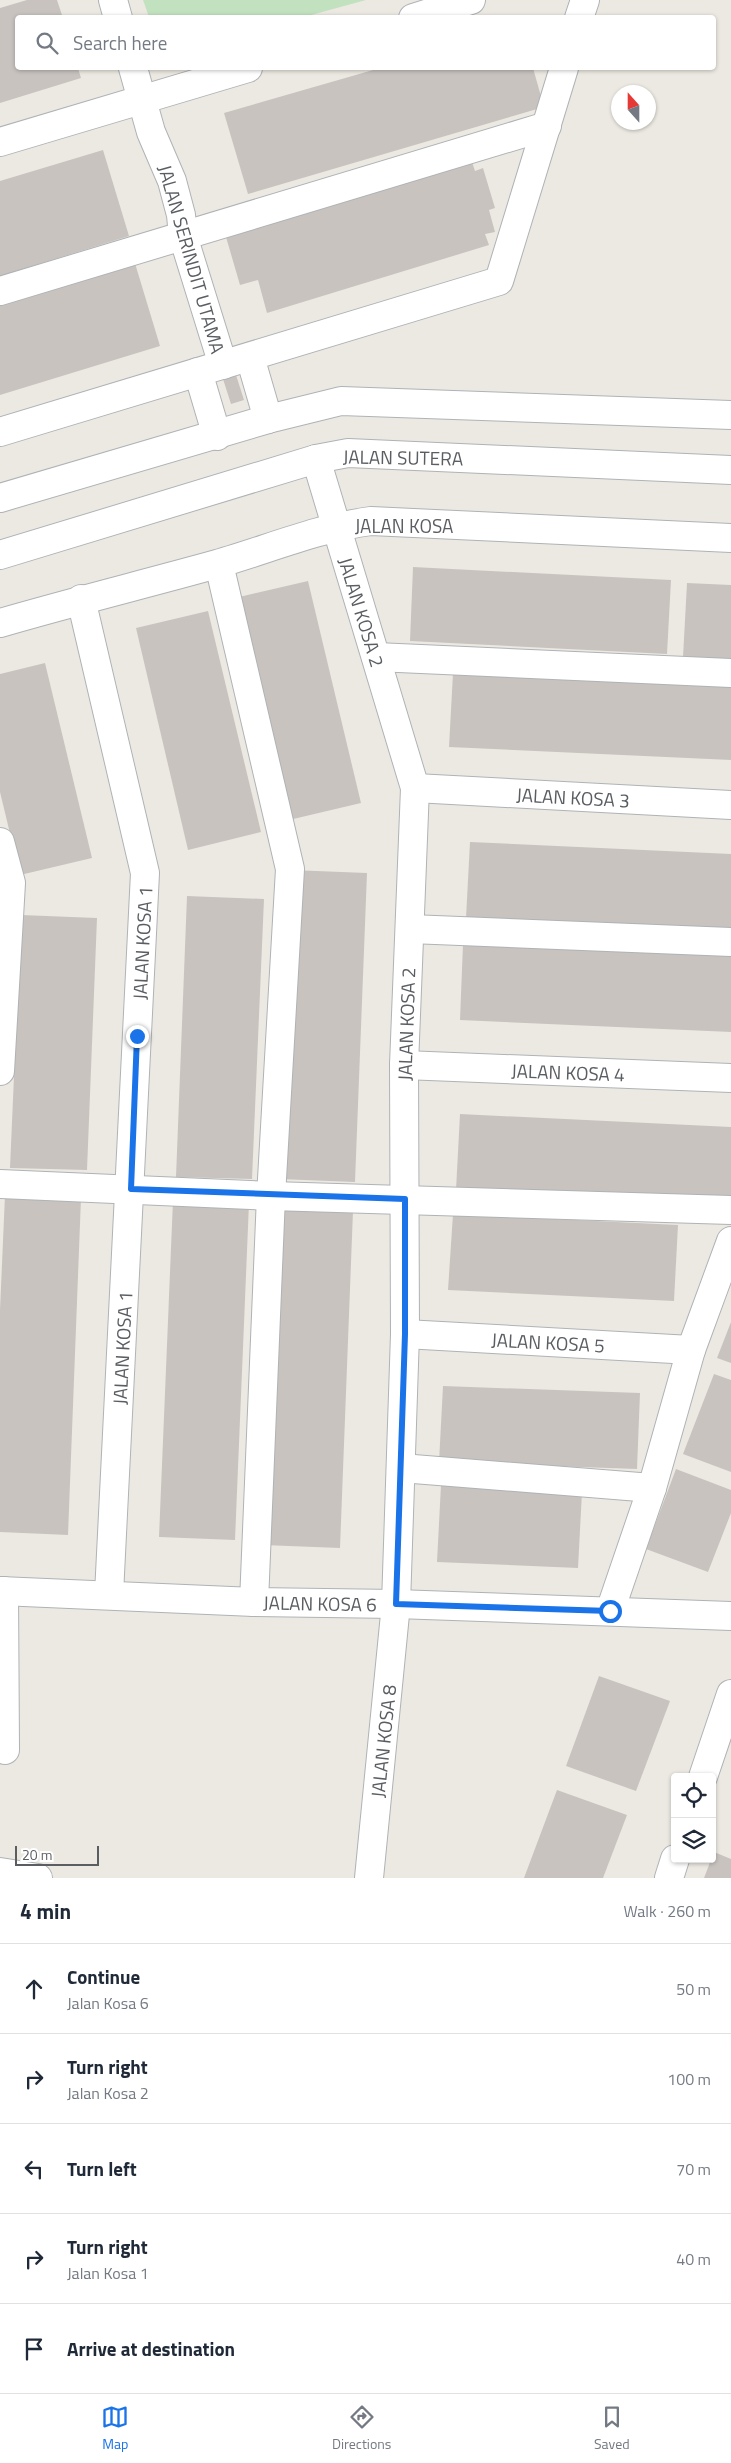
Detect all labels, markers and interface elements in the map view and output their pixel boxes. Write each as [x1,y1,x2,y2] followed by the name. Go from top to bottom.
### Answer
[15,15,716,70] search box
[73,28,167,57] text: Search here
[33,29,61,57] icon: search
[611,85,656,130] north arrow
[151,161,233,357] street label: JALAN SERINDIT UTAMA
[343,441,463,473] street label: JALAN SUTERA
[355,511,453,540] street label: JALAN KOSA
[332,553,392,671] street label: JALAN KOSA 2
[516,780,630,814] street label: JALAN KOSA 3
[125,886,159,1000] street label: JALAN KOSA 1
[390,967,422,1081] street label: JALAN KOSA 2
[126,1025,149,1048] route end
[511,1056,625,1088] street label: JALAN KOSA 4
[105,1291,139,1405] street label: JALAN KOSA 1
[491,1325,605,1359] street label: JALAN KOSA 5
[263,1588,377,1618] street label: JALAN KOSA 6
[599,1600,622,1623] route start
[363,1683,403,1799] street label: JALAN KOSA 8
[671,1773,716,1863] map controls
[671,1773,716,1818] button: locate
[671,1818,716,1863] button: layers
[15,1843,99,1866] scale bar
[22,1844,52,1865] text: 20 m
[20,1895,71,1927] text: 4 min
[623,1899,711,1923] text: Walk · 260 m
[67,1962,140,1991] text: Continue
[20,1975,48,2003] icon: ahead
[676,1977,711,2001] text: 50 m
[67,1991,149,2015] text: Jalan Kosa 6
[67,2052,148,2081] text: Turn right
[20,2065,48,2093] icon: right
[667,2067,711,2091] text: 100 m
[67,2081,149,2105] text: Jalan Kosa 2
[67,2154,137,2183] text: Turn left
[20,2155,48,2183] icon: left
[676,2157,711,2181] text: 70 m
[67,2232,148,2261] text: Turn right
[20,2245,48,2273] icon: right
[676,2247,711,2271] text: 40 m
[67,2261,149,2285] text: Jalan Kosa 1
[67,2334,235,2363] text: Arrive at destination
[20,2335,48,2363] icon: arrive
[101,2403,129,2454] tab: Map
[332,2403,391,2454] tab: Directions
[594,2403,630,2454] tab: Saved

